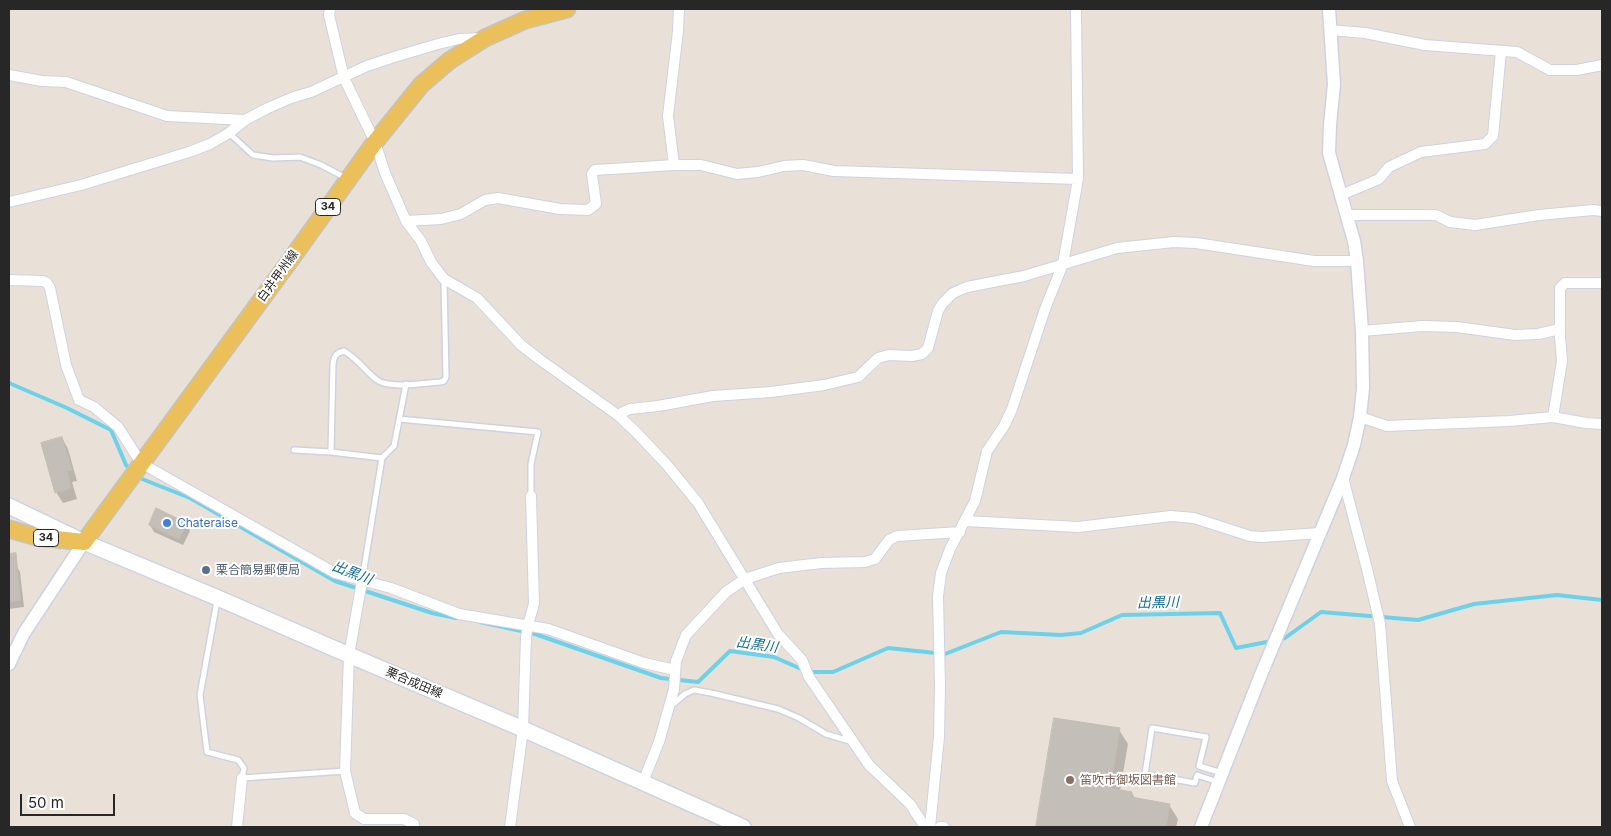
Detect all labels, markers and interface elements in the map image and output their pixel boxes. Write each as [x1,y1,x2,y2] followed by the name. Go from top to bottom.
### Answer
[316,198,340,216] road number: 34
[255,247,301,305] street label: 白井甲州線
[177,516,238,530] place label: Chateraise
[161,517,173,529] marker: Chateraise
[34,530,58,546] road number: 34
[329,558,375,588] water label: 出黒川
[216,563,300,577] place label: 栗合簡易郵便局
[200,564,212,576] marker: 栗合簡易郵便局
[1137,594,1179,612] water label: 出黒川
[735,634,779,656] water label: 出黒川
[384,665,444,701] street label: 栗合成田線
[1080,773,1176,787] place label: 笛吹市御坂図書館
[1064,774,1076,786] marker: 笛吹市御坂図書館
[22,784,118,816] scale bar
[28,793,64,812] text: 50 m

